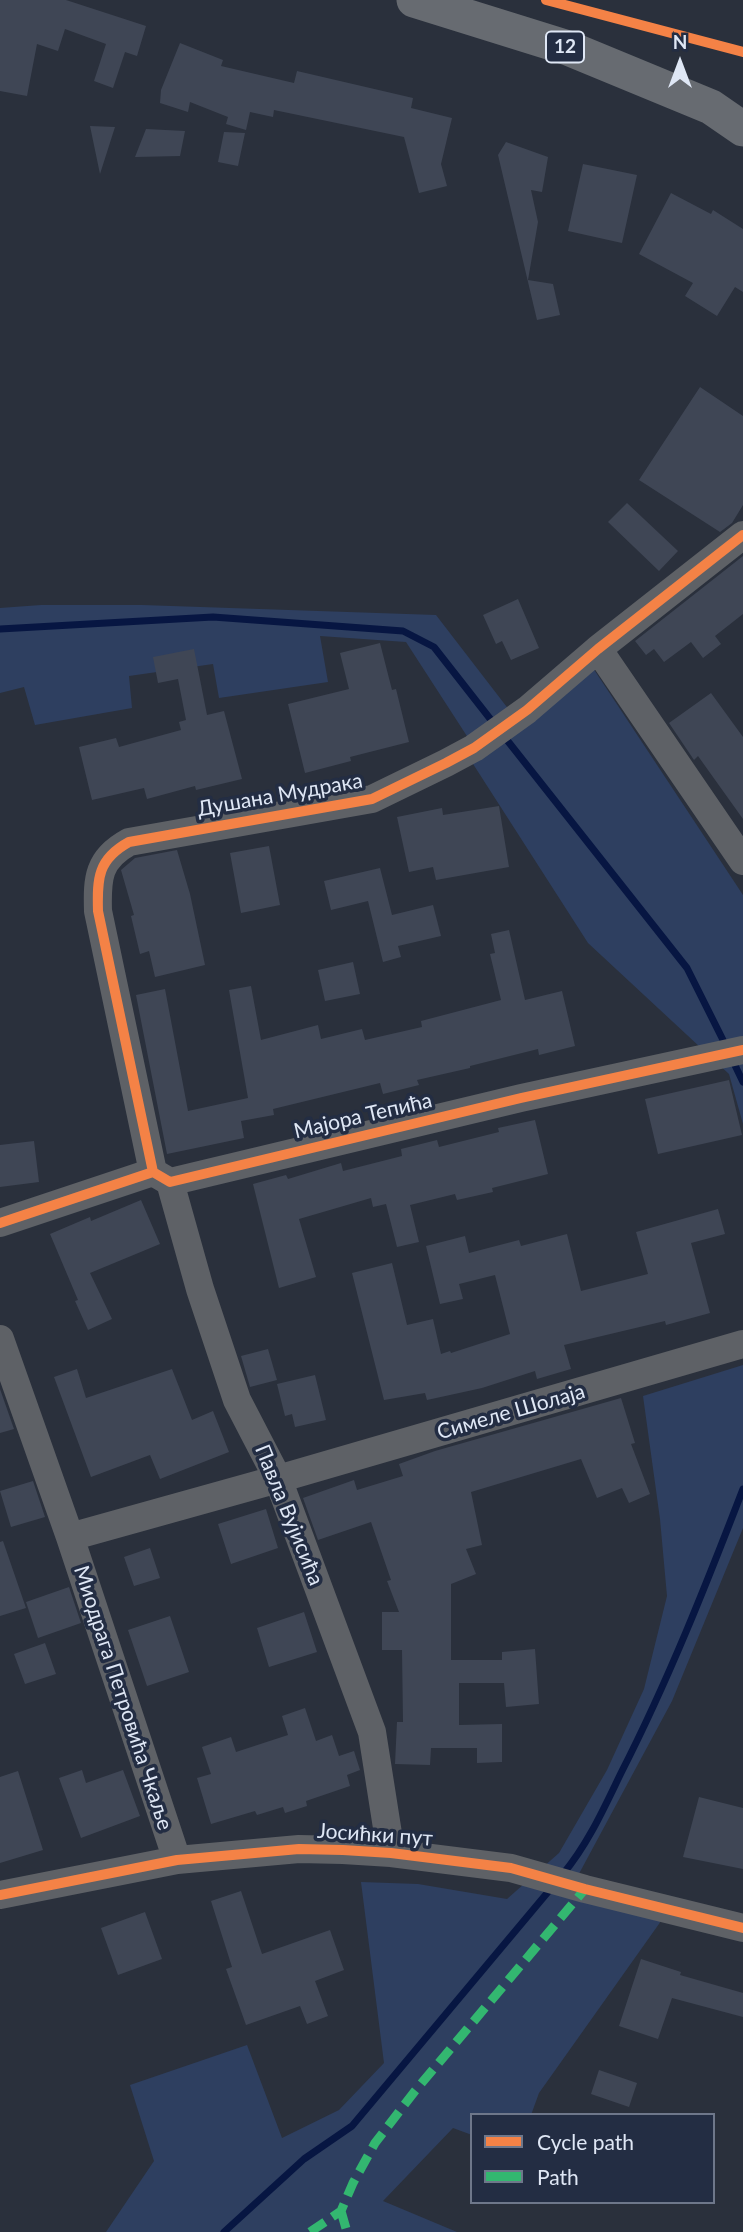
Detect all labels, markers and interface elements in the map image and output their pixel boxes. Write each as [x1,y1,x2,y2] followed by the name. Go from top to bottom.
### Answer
[645,28,715,98] north arrow
[673,30,687,53] text: N
[546,32,584,62] road number: 12
[195,768,365,822] street label: Душана Мудрака
[291,1088,435,1144] street label: Мајора Тепића
[434,1379,588,1445] street label: Симеле Шолаја
[249,1441,329,1589] street label: Павла Вујисића
[68,1563,178,1833] street label: Миодрага Петровића Чкаље
[316,1818,434,1852] street label: Јосићки пут
[470,2113,715,2204] legend
[537,2129,634,2154] text: Cycle path
[537,2164,579,2189] text: Path

